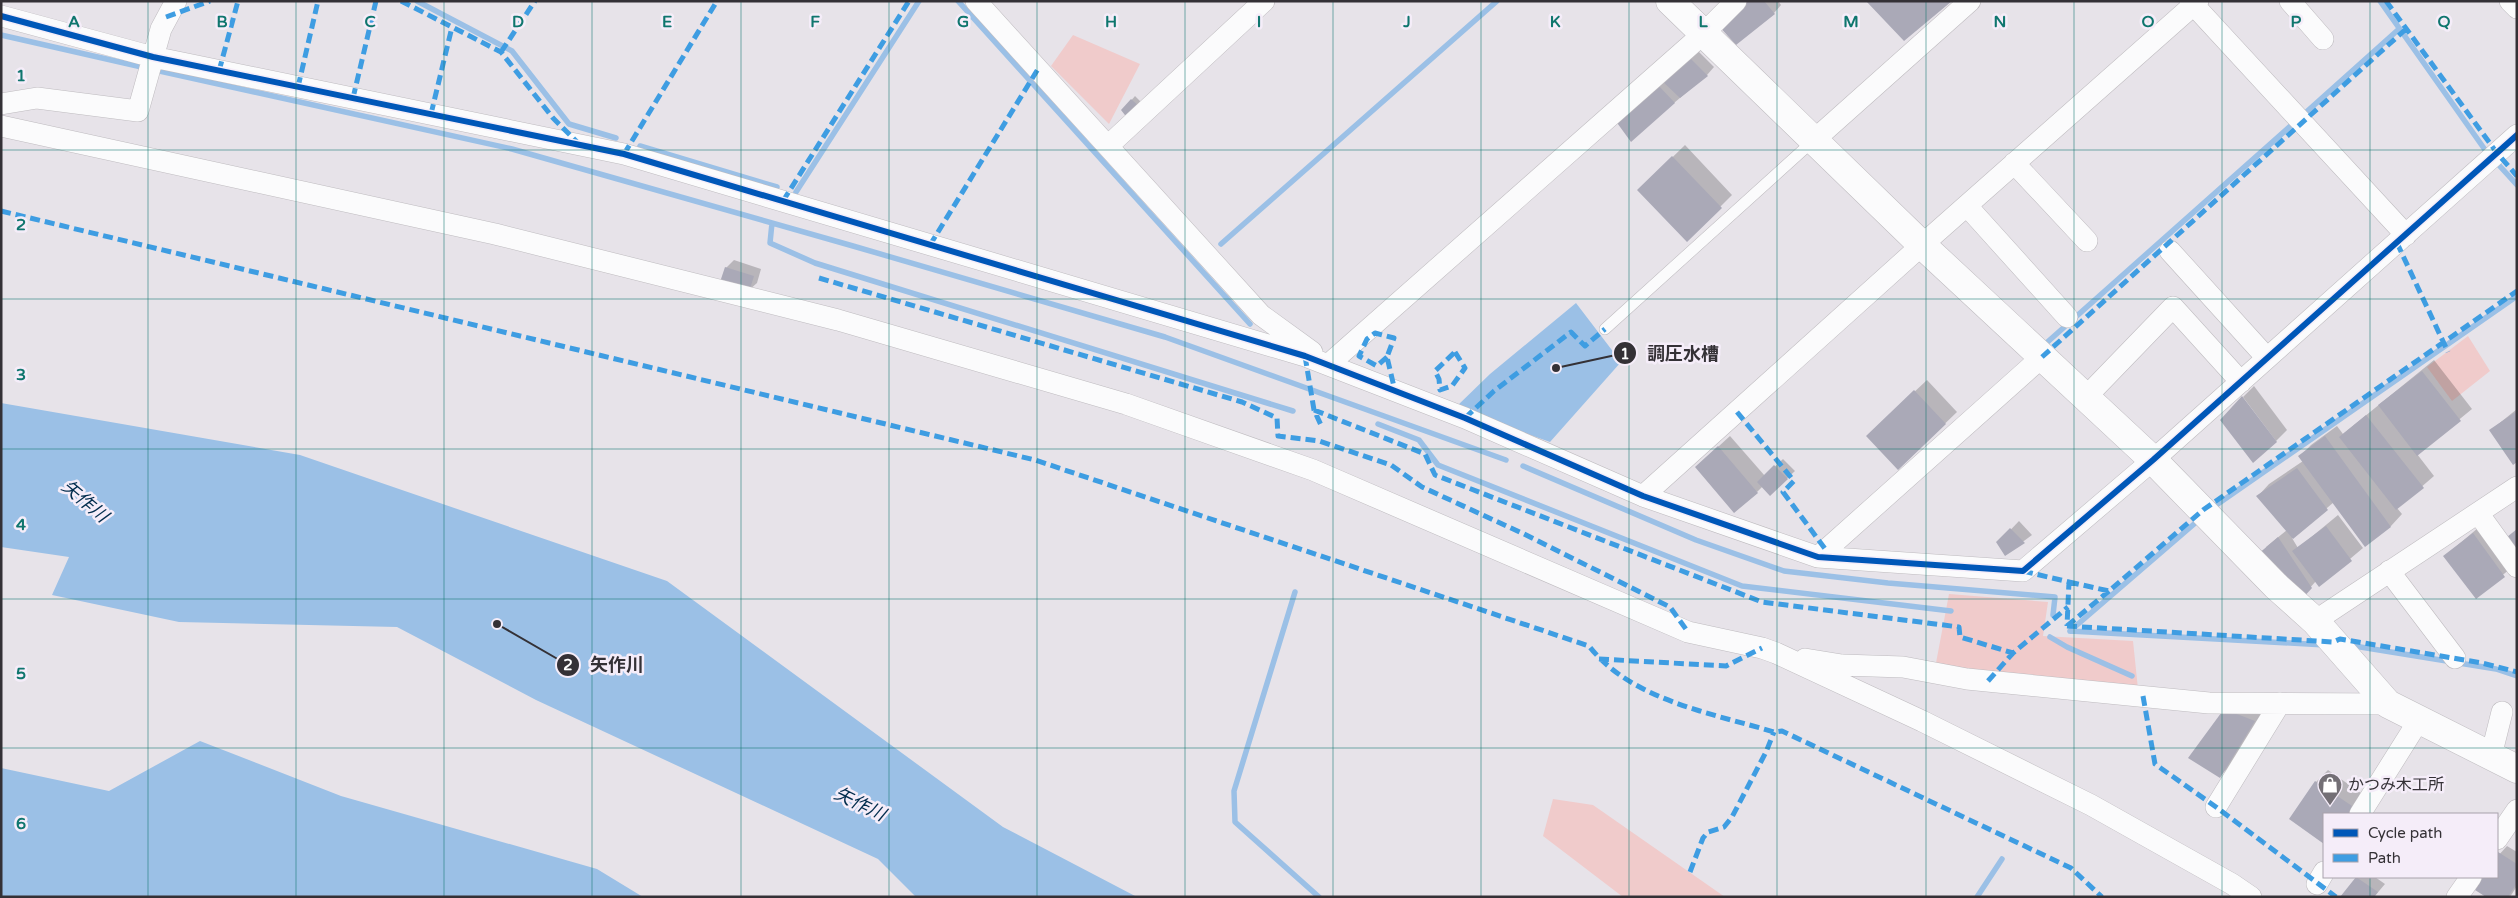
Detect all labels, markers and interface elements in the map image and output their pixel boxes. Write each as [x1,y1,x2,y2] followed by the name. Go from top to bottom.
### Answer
[68,12,80,32] text: A
[216,12,228,32] text: B
[364,12,376,32] text: C
[512,12,524,32] text: D
[662,12,672,32] text: E
[810,12,820,32] text: F
[957,12,969,32] text: G
[1105,12,1117,32] text: H
[1257,12,1261,32] text: I
[1402,12,1411,32] text: J
[1550,12,1561,32] text: K
[1698,12,1708,32] text: L
[1843,12,1859,32] text: M
[1994,12,2006,32] text: N
[2142,12,2155,32] text: O
[2291,12,2302,32] text: P
[2438,12,2451,32] text: Q
[16,66,26,86] text: 1
[16,215,26,235] text: 2
[1612,337,1729,370] callout: 調圧水槽
[1647,343,1719,365] text: 調圧水槽
[1620,345,1630,363] text: 1
[16,365,26,385] text: 3
[57,475,114,528] water label: 矢作川
[16,515,26,535] text: 4
[555,648,654,681] callout: 矢作川
[590,654,644,676] text: 矢作川
[563,656,573,674] text: 2
[16,664,26,684] text: 5
[2317,772,2343,806] shop icon: かつみ木工所
[2348,775,2444,795] place label: かつみ木工所
[831,782,891,827] water label: 矢作川
[2323,813,2498,878] legend
[16,814,26,834] text: 6
[2368,824,2442,842] text: Cycle path
[2368,849,2401,867] text: Path

